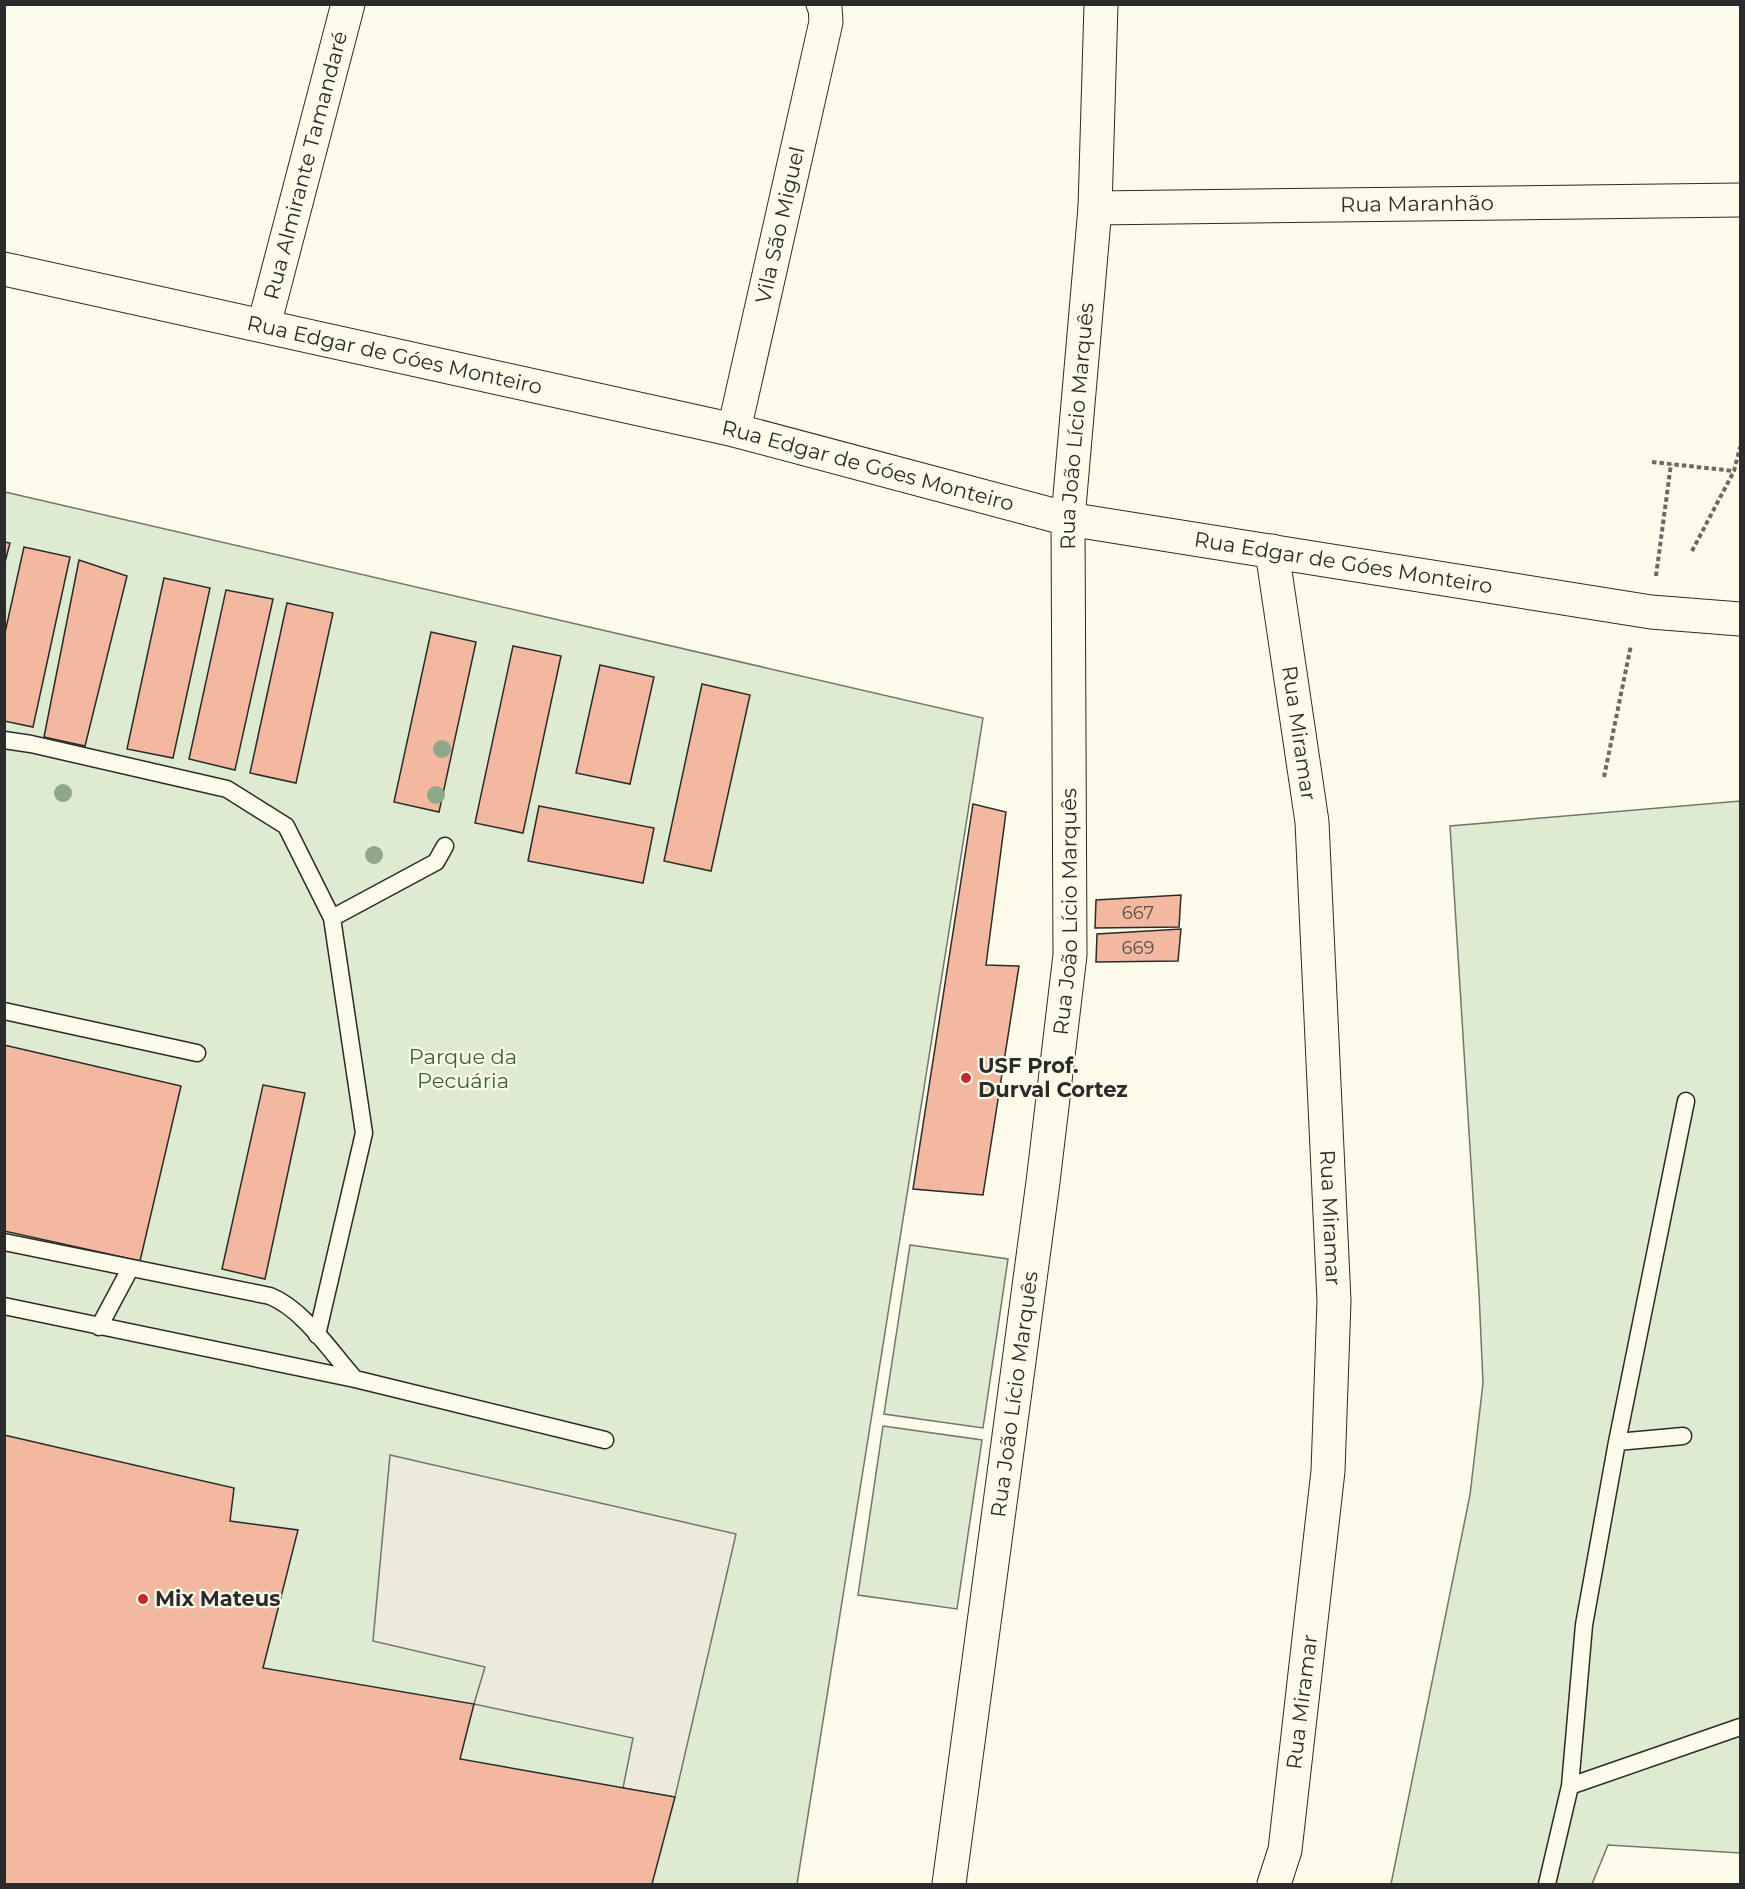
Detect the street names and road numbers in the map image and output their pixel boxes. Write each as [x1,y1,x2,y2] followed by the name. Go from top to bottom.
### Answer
[258,28,352,302] street label: Rua Almirante Tamandaré
[750,144,810,306] street label: Vila São Miguel
[1340,190,1494,217] street label: Rua Maranhão
[1055,302,1099,550] street label: Rua João Lício Marquês
[245,310,545,399] street label: Rua Edgar de Góes Monteiro
[719,415,1017,516] street label: Rua Edgar de Góes Monteiro
[1192,526,1494,599] street label: Rua Edgar de Góes Monteiro
[1277,664,1322,802] street label: Rua Miramar
[1048,788,1082,1037] street label: Rua João Lício Marquês
[1315,1149,1346,1286] street label: Rua Miramar
[985,1270,1043,1519] street label: Rua João Lício Marquês
[1281,1633,1322,1771] street label: Rua Miramar

